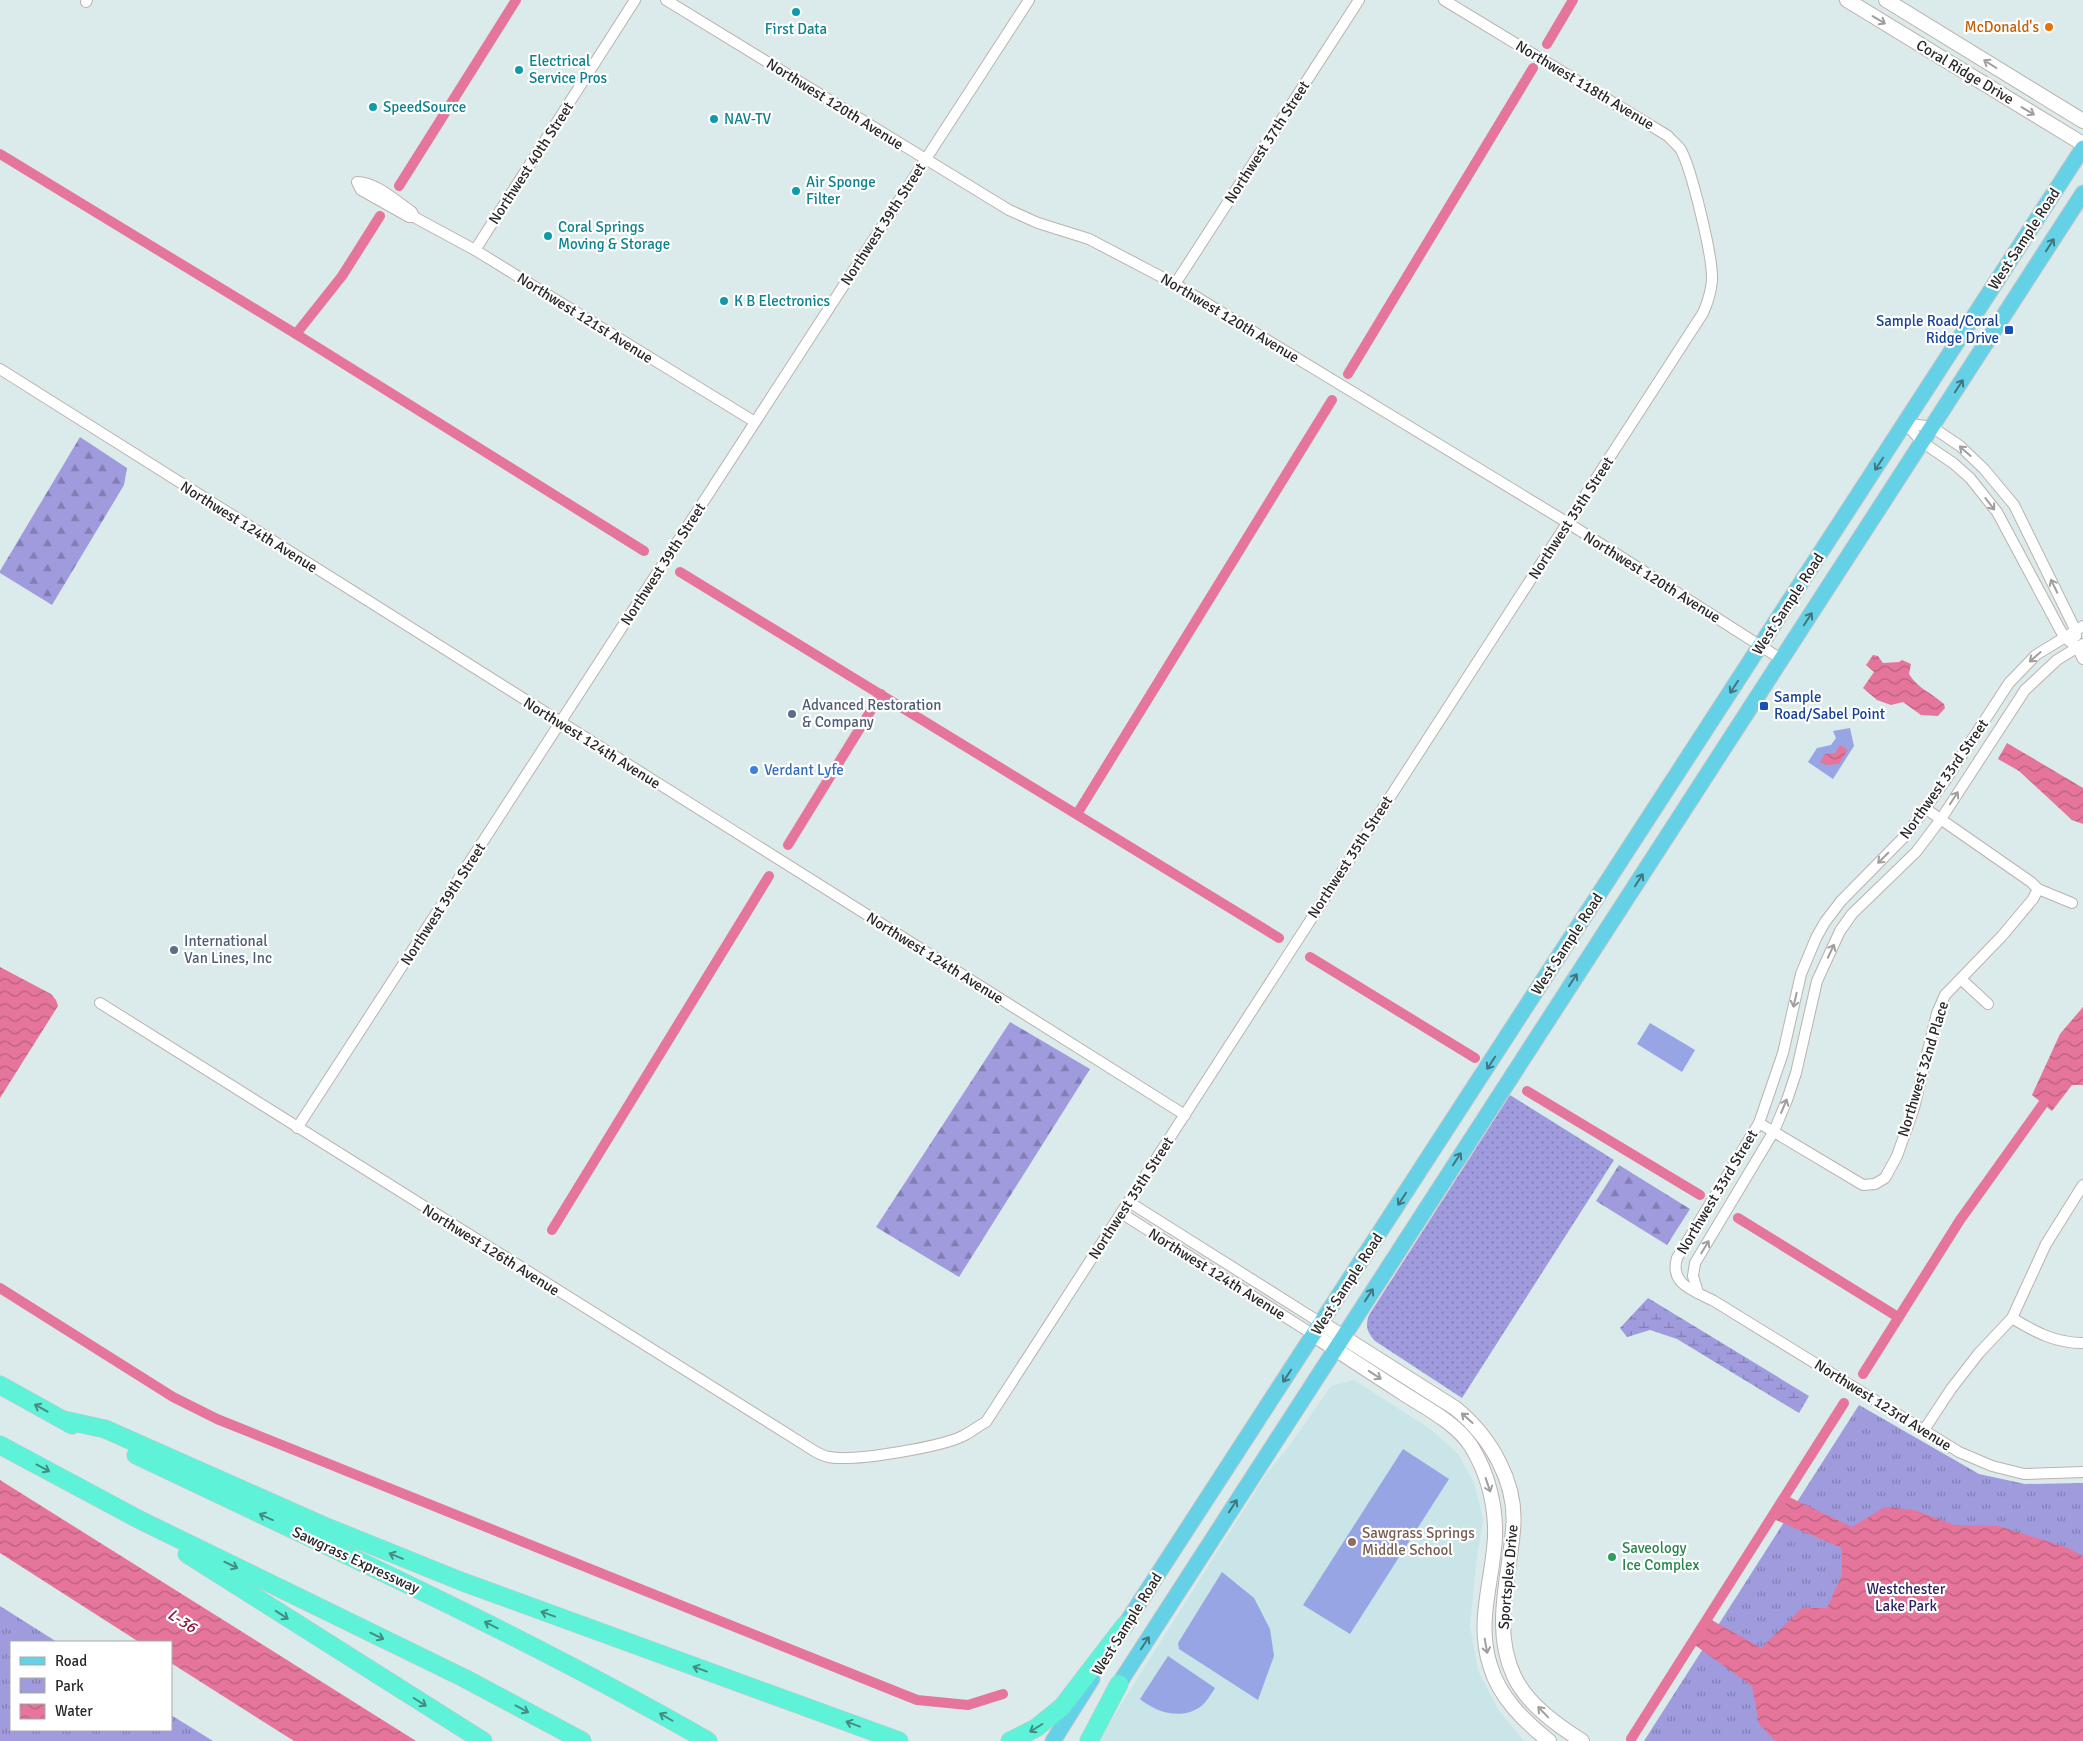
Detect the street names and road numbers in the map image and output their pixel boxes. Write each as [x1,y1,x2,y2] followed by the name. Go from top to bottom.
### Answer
[1913,36,2017,108] street label: Coral Ridge Drive
[1513,37,1657,133] street label: Northwest 118th Avenue
[763,54,907,154] street label: Northwest 120th Avenue
[1221,77,1313,207] street label: Northwest 37th Street
[485,98,577,228] street label: Northwest 40th Street
[837,159,929,289] street label: Northwest 39th Street
[1984,185,2064,293] street label: West Sample Road
[514,269,656,367] street label: Northwest 121st Avenue
[1158,270,1302,366] street label: Northwest 120th Avenue
[1525,453,1617,583] street label: Northwest 35th Street
[177,477,321,577] street label: Northwest 124th Avenue
[617,499,709,629] street label: Northwest 39th Street
[1580,527,1724,627] street label: Northwest 120th Avenue
[1748,550,1828,658] street label: West Sample Road
[520,693,664,793] street label: Northwest 124th Avenue
[1896,716,1992,842] street label: Northwest 33rd Street
[1304,792,1396,922] street label: Northwest 35th Street
[397,839,489,969] street label: Northwest 39th Street
[1527,890,1607,998] street label: West Sample Road
[863,908,1007,1008] street label: Northwest 124th Avenue
[1894,999,1952,1139] street label: Northwest 32nd Place
[1673,1126,1761,1258] street label: Northwest 33rd Street
[1085,1133,1177,1263] street label: Northwest 35th Street
[419,1200,563,1300] street label: Northwest 126th Avenue
[1145,1224,1289,1324] street label: Northwest 124th Avenue
[1307,1230,1387,1338] street label: West Sample Road
[1811,1355,1955,1455] street label: Northwest 123rd Avenue
[290,1523,422,1597] street label: Sawgrass Expressway
[1494,1524,1522,1630] street label: Sportsplex Drive
[1088,1569,1166,1679] street label: West Sample Road

